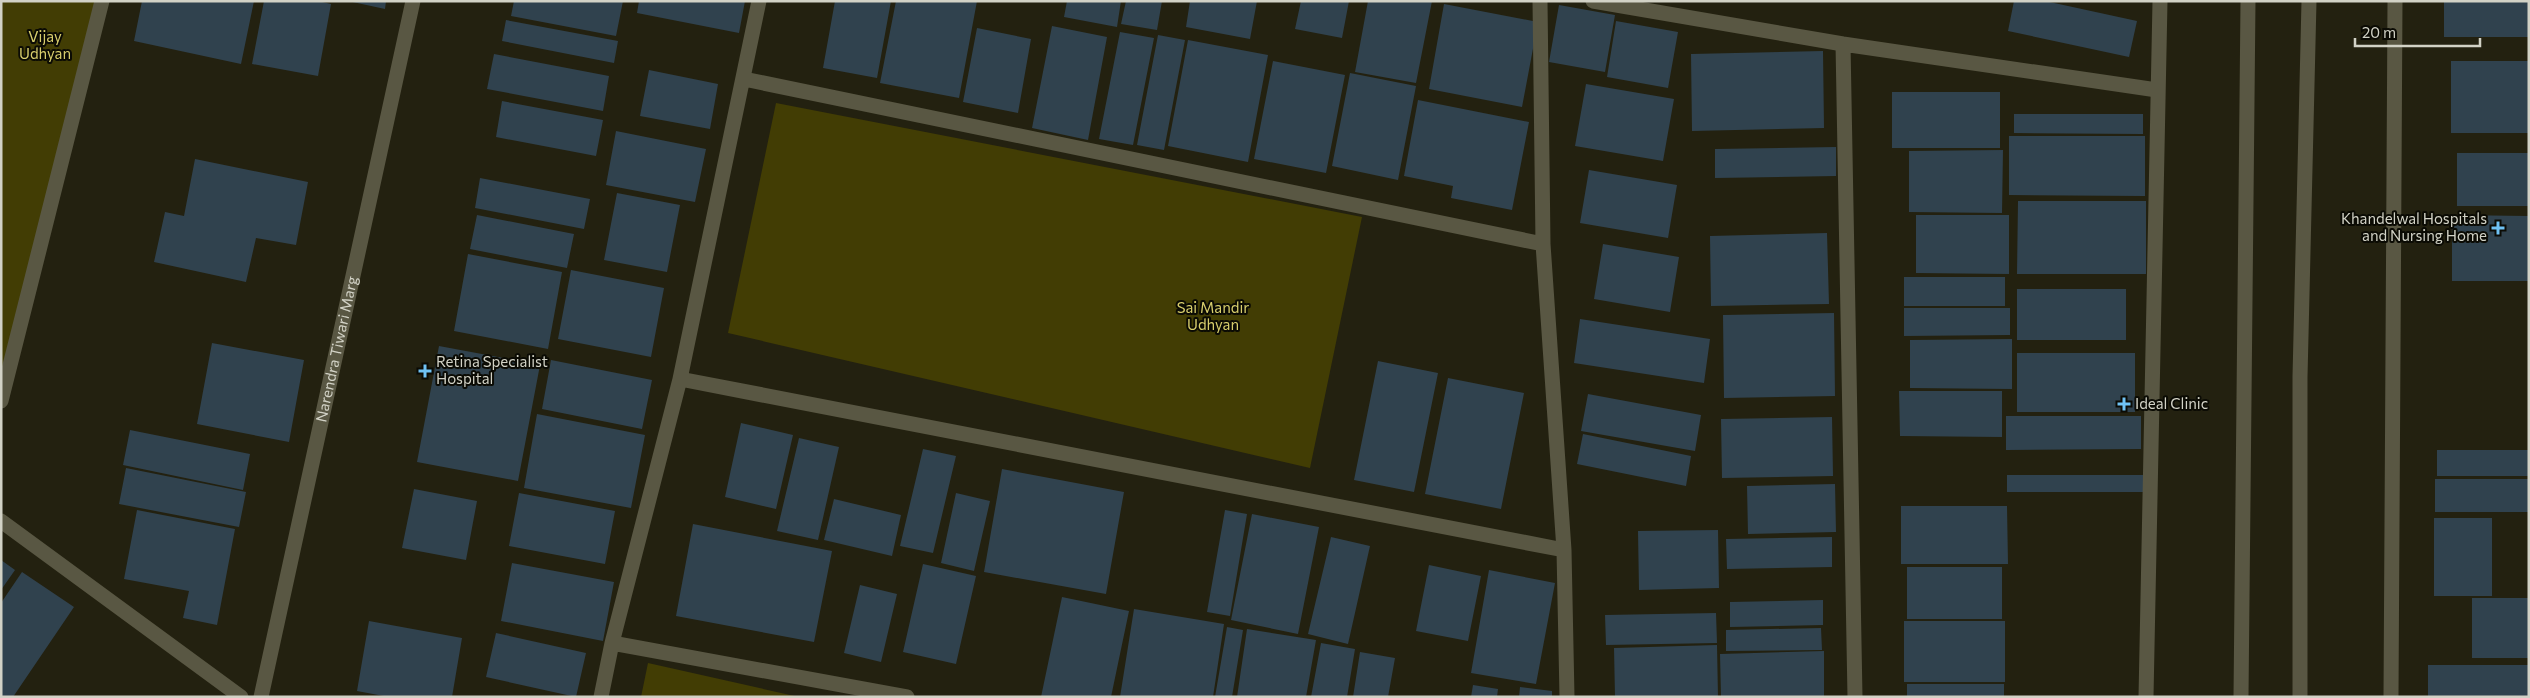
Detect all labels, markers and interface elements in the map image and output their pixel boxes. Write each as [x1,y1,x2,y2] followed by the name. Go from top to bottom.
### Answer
[2355,15,2480,47] scale bar
[2362,23,2396,41] text: 20 m
[19,27,71,62] park label: Vijay Udhyan
[2341,209,2487,244] place label: Khandelwal Hospitals and Nursing Home
[2491,221,2505,235] marker: Khandelwal Hospitals and Nursing Home
[311,274,361,424] street label: Narendra Tiwari Marg
[1177,298,1249,333] park label: Sai Mandir Udhyan
[436,352,548,387] place label: Retina Specialist Hospital
[418,364,432,378] marker: Retina Specialist Hospital
[2135,394,2208,412] place label: Ideal Clinic
[2117,397,2131,411] marker: Ideal Clinic

